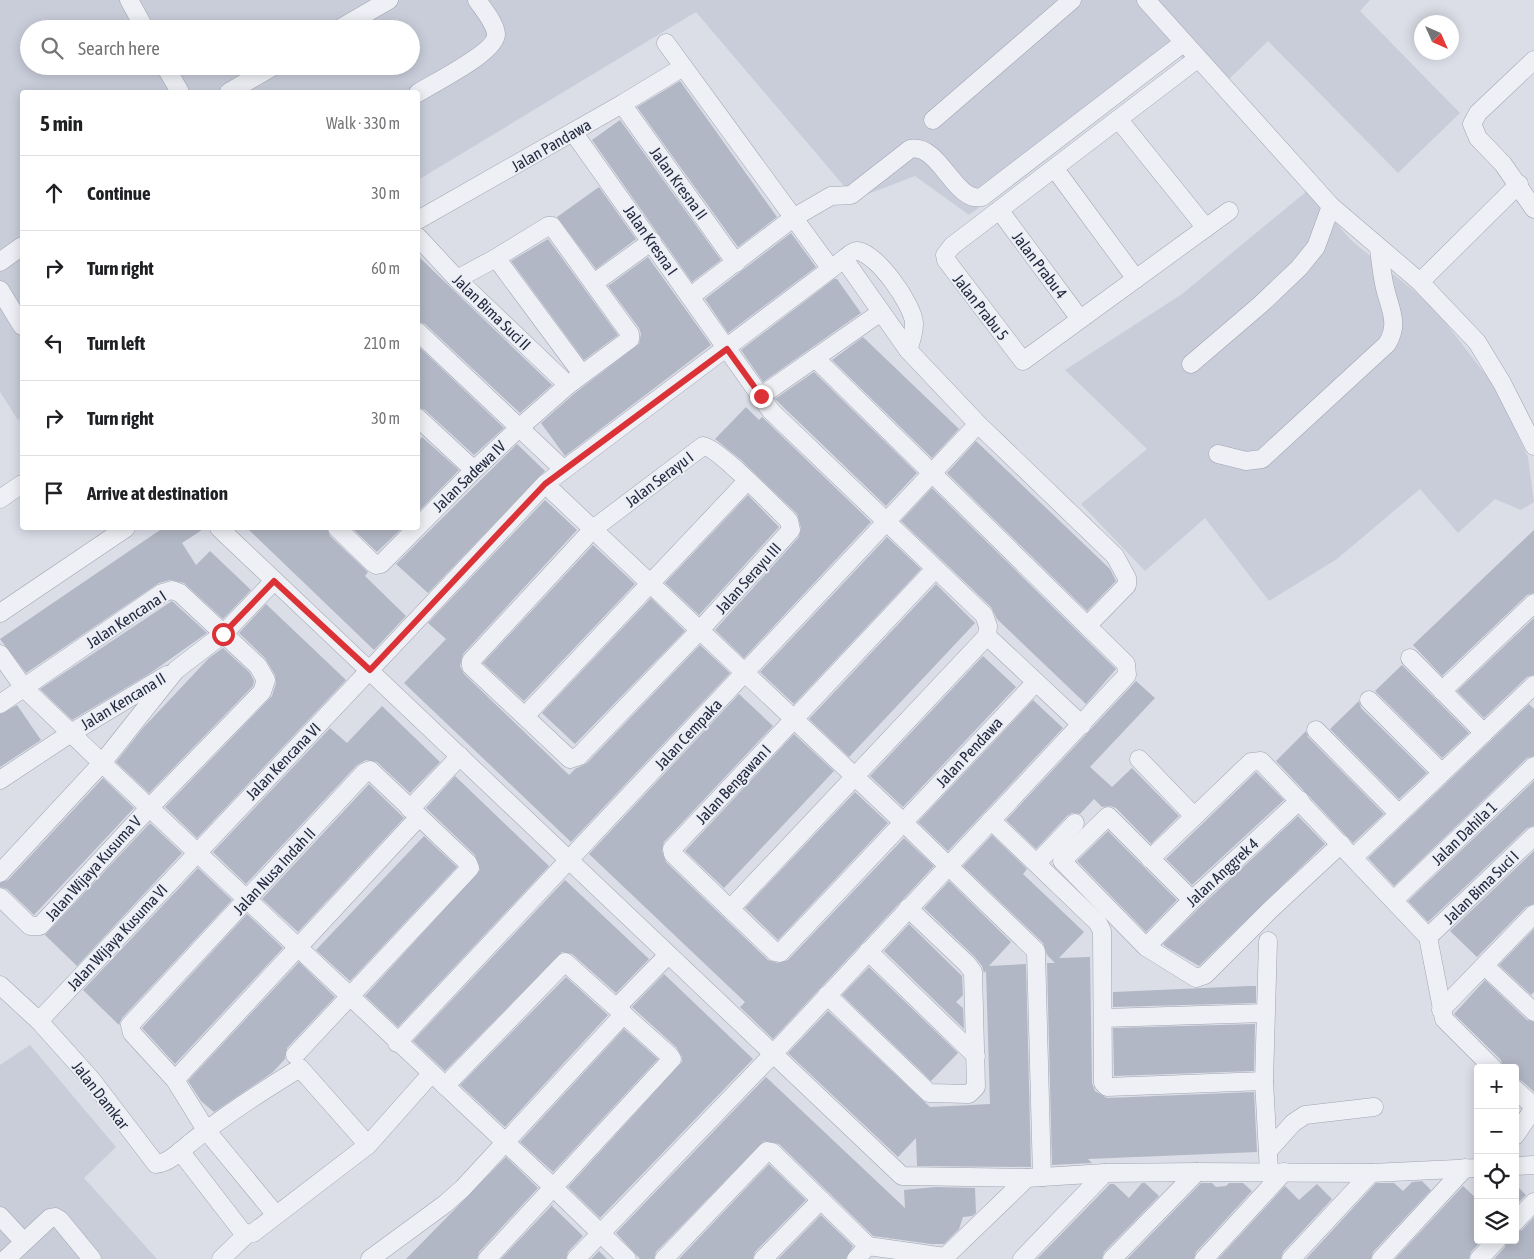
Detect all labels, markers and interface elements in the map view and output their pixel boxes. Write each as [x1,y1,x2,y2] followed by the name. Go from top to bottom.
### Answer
[1414,15,1459,60] north arrow
[20,20,420,75] search box
[38,34,66,62] icon: search
[78,37,160,59] text: Search here
[40,111,83,135] text: 5 min
[326,114,400,132] text: Walk · 330 m
[508,115,594,175] street label: Jalan Pandawa
[647,143,711,223] street label: Jalan Kresna II
[40,179,68,207] icon: ahead
[87,182,151,204] text: Continue
[371,184,400,202] text: 30 m
[620,202,682,278] street label: Jalan Kresna I
[1009,228,1071,302] street label: Jalan Prabu 4
[40,254,68,282] icon: right
[87,257,154,279] text: Turn right
[371,259,400,277] text: 60 m
[449,270,535,354] street label: Jalan Bima Suci II
[950,270,1012,344] street label: Jalan Prabu 5
[40,329,68,357] icon: left
[87,332,145,354] text: Turn left
[364,334,400,352] text: 210 m
[750,385,773,408] route end
[40,404,68,432] icon: right
[87,407,154,429] text: Turn right
[371,409,400,427] text: 30 m
[429,437,509,515] street label: Jalan Sadewa IV
[621,448,697,511] street label: Jalan Serayu I
[40,479,68,507] icon: arrive
[87,482,228,504] text: Arrive at destination
[712,539,785,618] street label: Jalan Serayu III
[83,587,169,651] street label: Jalan Kencana I
[212,623,235,646] route start
[77,669,169,733] street label: Jalan Kencana II
[651,695,726,774] street label: Jalan Cempaka
[932,713,1006,791] street label: Jalan Pendawa
[242,719,324,803] street label: Jalan Kencana VI
[692,741,775,828] street label: Jalan Bengawan I
[1428,798,1500,868] street label: Jalan Dahila 1
[41,812,146,925] street label: Jalan Wijaya Kusuma V
[229,824,319,918] street label: Jalan Nusa Indah II
[1182,834,1262,911] street label: Jalan Anggrek 4
[1440,847,1522,927] street label: Jalan Bima Suci I
[63,880,172,994] street label: Jalan Wijaya Kusuma VI
[69,1057,133,1133] street label: Jalan Damkar
[1474,1064,1519,1244] map controls
[1474,1064,1519,1109] button: +
[1474,1109,1519,1154] button: −
[1474,1154,1519,1199] button: locate
[1474,1199,1519,1244] button: layers

